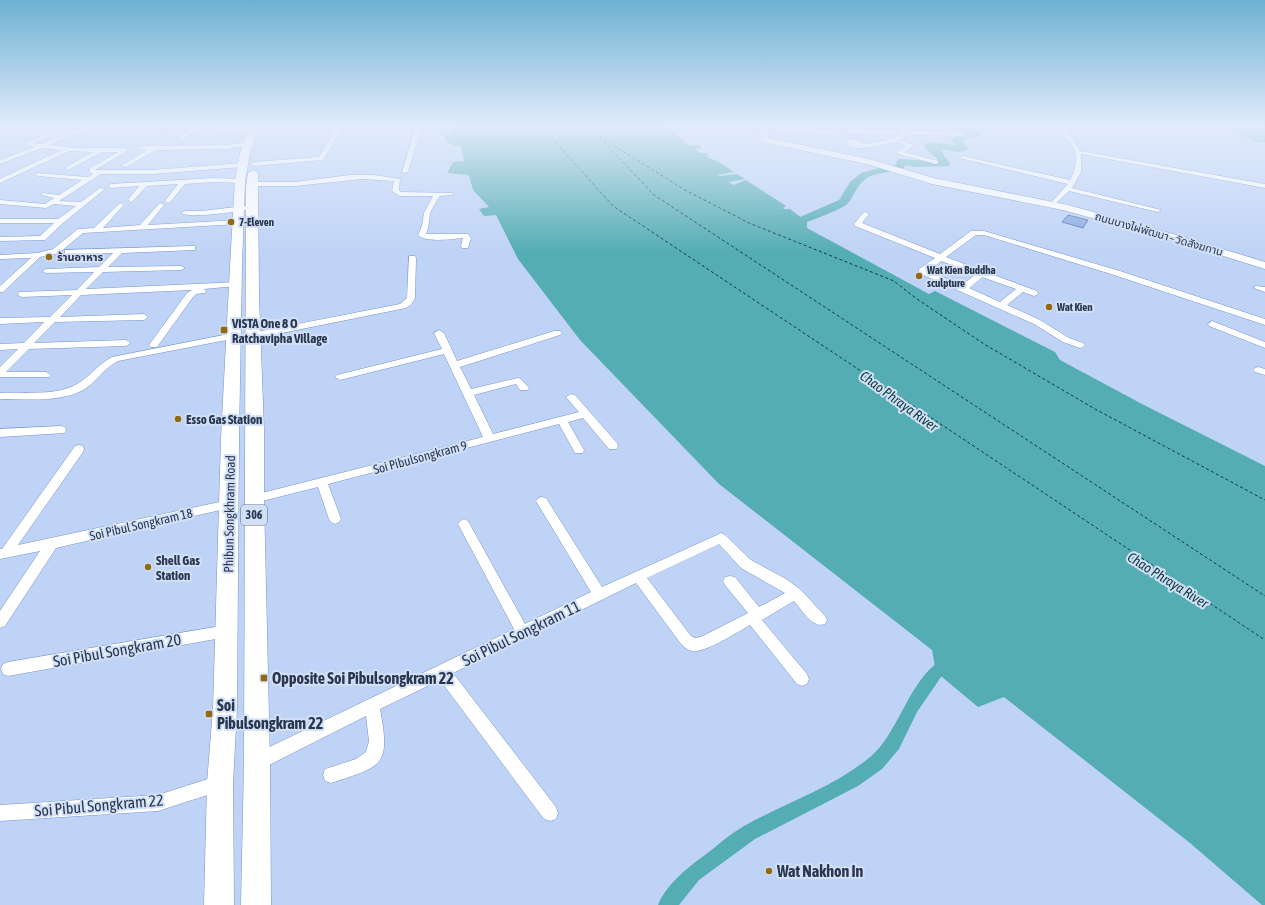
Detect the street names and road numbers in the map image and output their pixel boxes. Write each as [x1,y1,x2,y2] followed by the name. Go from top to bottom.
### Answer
[1094,210,1224,258] street label: ถนนบางไผ่พัฒนา – วัดสังฆทาน
[372,438,469,477] street label: Soi Pibulsongkram 9
[221,455,238,573] street label: Phibun Songkhram Road
[88,505,194,544] street label: Soi Pibul Songkram 18
[241,505,267,525] road number: 306
[459,597,584,670] street label: Soi Pibul Songkram 11
[52,630,183,671] street label: Soi Pibul Songkram 20
[34,790,164,821] street label: Soi Pibul Songkram 22

